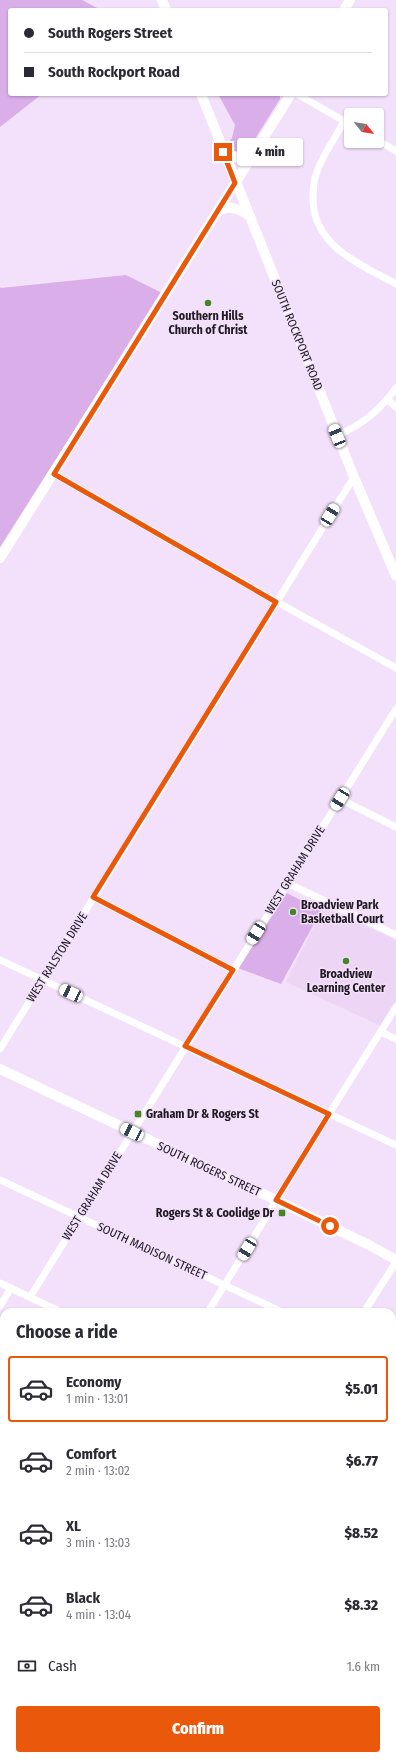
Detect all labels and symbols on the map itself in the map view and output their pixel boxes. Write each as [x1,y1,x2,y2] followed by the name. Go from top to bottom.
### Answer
[344,108,384,148] north arrow
[237,138,303,166] callout: 4 min
[214,143,232,161] route end
[268,278,326,392] street label: SOUTH ROCKPORT ROAD
[203,298,213,308] marker: Southern Hills Church of Christ
[168,309,248,337] place label: Southern Hills Church of Christ
[327,423,347,449] car
[319,502,341,528] car
[329,786,351,812] car
[262,823,328,917] street label: WEST GRAHAM DRIVE
[301,898,385,926] place label: Broadview Park Basketball Court
[288,907,298,917] marker: Broadview Park Basketball Court
[24,909,91,1005] street label: WEST RALSTON DRIVE
[245,920,267,946] car
[341,956,351,966] marker: Broadview Learning Center
[307,967,386,995] place label: Broadview Learning Center
[58,982,84,1004] car
[146,1107,260,1121] place label: Graham Dr & Rogers St
[133,1109,143,1119] marker: Graham Dr & Rogers St
[119,1121,145,1143] car
[155,1139,263,1199] street label: SOUTH ROGERS STREET
[59,1149,125,1243] street label: WEST GRAHAM DRIVE
[156,1206,275,1220] place label: Rogers St & Coolidge Dr
[277,1208,287,1218] marker: Rogers St & Coolidge Dr
[321,1217,339,1235] route start
[95,1219,209,1283] street label: SOUTH MADISON STREET
[236,1236,258,1262] car

